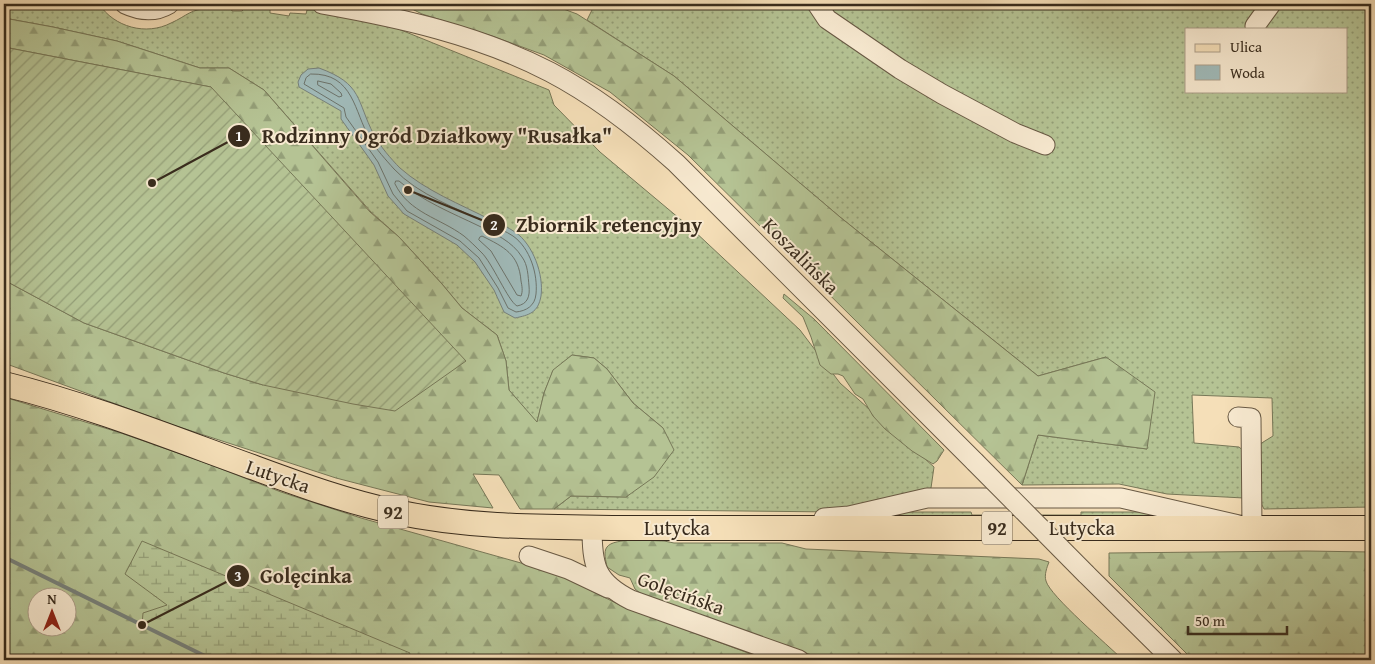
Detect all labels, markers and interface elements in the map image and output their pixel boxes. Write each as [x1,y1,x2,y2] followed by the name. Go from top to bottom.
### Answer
[1185,28,1348,92] legend
[1230,36,1262,57] text: Ulica
[1230,62,1265,83] text: Woda
[227,118,622,154] callout: Rodzinny Ogród Działkowy "Rusałka"
[262,120,612,151] text: Rodzinny Ogród Działkowy "Rusałka"
[235,125,243,146] text: 1
[481,207,712,243] callout: Zbiornik retencyjny
[516,209,702,240] text: Zbiornik retencyjny
[756,211,847,301] street label: Koszalińska
[490,214,498,235] text: 2
[242,451,314,500] street label: Lutycka
[378,496,408,528] road number: 92
[982,512,1012,544] road number: 92
[644,513,710,542] street label: Lutycka
[1049,513,1115,542] street label: Lutycka
[225,558,362,594] callout: Golęcinka
[260,560,352,591] text: Golęcinka
[634,563,729,622] street label: Golęcińska
[234,565,242,586] text: 3
[28,586,78,636] north arrow
[47,589,57,609] text: N
[1188,604,1286,636] scale bar
[1195,610,1226,631] text: 50 m

